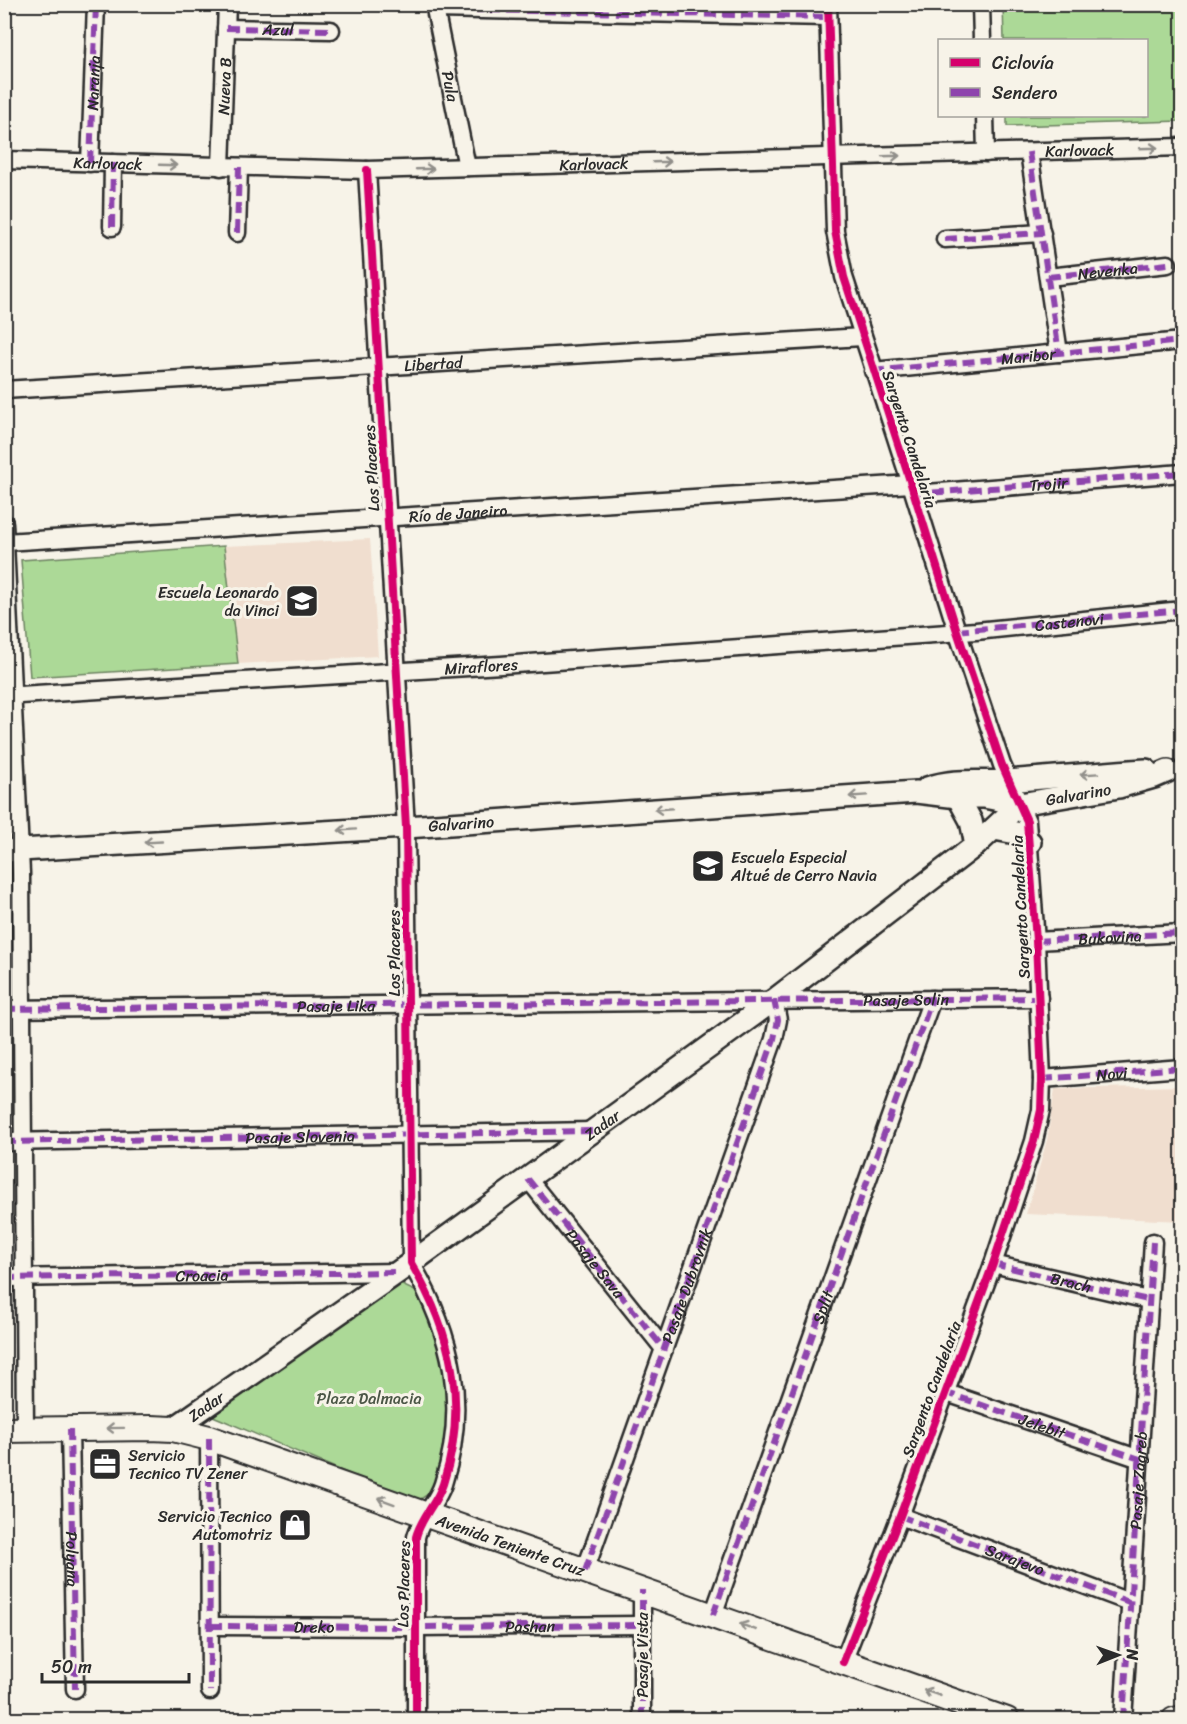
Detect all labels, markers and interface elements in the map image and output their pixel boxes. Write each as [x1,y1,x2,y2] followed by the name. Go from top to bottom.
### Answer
[261,15,294,44] street label: Azul
[938,39,1148,117] legend
[992,47,1054,79] text: Ciclovía
[78,55,109,111] street label: Naranja
[209,57,240,116] street label: Nueva B
[433,68,468,105] street label: Pula
[992,77,1057,109] text: Sendero
[1045,135,1115,166] street label: Karlovack
[1139,142,1159,154] one-way arrow
[73,148,143,179] street label: Karlovack
[559,149,629,180] street label: Karlovack
[881,150,901,162] one-way arrow
[652,156,672,168] one-way arrow
[157,159,177,171] one-way arrow
[415,163,435,174] one-way arrow
[1076,253,1139,289] street label: Nevenka
[999,339,1059,374] street label: Maribor
[403,348,465,380] street label: Libertad
[874,366,946,513] street label: Sargento Candelaria
[355,423,388,512] street label: Los Placeres
[1028,468,1070,500] street label: Trojir
[408,496,508,531] street label: Río de Janeiro
[158,578,280,625] place label: Escuela Leonardo da Vinci
[284,583,320,619] school or university icon: Escuela Leonardo da Vinci
[1034,604,1106,640] street label: Castenovi
[443,650,520,684] street label: Miraflores
[1079,769,1099,780] one-way arrow
[1043,775,1113,814] street label: Galvarino
[848,791,868,802] one-way arrow
[654,804,674,815] one-way arrow
[427,807,495,840] street label: Galvarino
[338,825,358,836] one-way arrow
[1002,834,1039,979] street label: Sargento Candelaria
[143,837,163,848] one-way arrow
[730,843,877,890] place label: Escuela Especial Altué de Cerro Navia
[690,848,726,884] school or university icon: Escuela Especial Altué de Cerro Navia
[380,909,409,996] street label: Los Placeres
[1077,921,1143,954] street label: Bukovina
[863,985,950,1015] street label: Pasaje Solin
[297,991,376,1021] street label: Pasaje Lika
[1095,1058,1129,1090] street label: Novi
[578,1101,628,1148] street label: Zadar
[245,1121,355,1152] street label: Pasaje Slovenia
[558,1222,633,1306] street label: Pasaje Sava
[653,1223,721,1347] street label: Pasaje Dubrovnik
[175,1261,229,1290] street label: Croacia
[1048,1264,1094,1301] street label: Brach
[804,1286,843,1328] street label: Split
[893,1316,970,1462] street label: Sargento Candelaria
[181,1382,232,1430] street label: Zadar
[316,1384,422,1413] park label: Plaza Dalmacia
[1014,1404,1070,1448] street label: Jelebit
[105,1423,125,1434] one-way arrow
[1121,1430,1156,1531] street label: Pasaje Zagreb
[128,1441,249,1488] place label: Servicio Tecnico TV Zener
[87,1446,123,1482] office icon: Servicio Tecnico TV Zener
[377,1495,395,1506] one-way arrow
[158,1502,272,1549] place label: Servicio Tecnico Automotriz
[431,1505,589,1585] street label: Avenida Teniente Cruz
[277,1507,313,1543] shop icon: Servicio Tecnico Automotriz
[57,1531,87,1587] street label: Polyana
[981,1535,1049,1584] street label: Sarajevo
[388,1540,419,1628] street label: Los Placeres
[628,1611,657,1698] street label: Pasaje Vista
[293,1612,335,1642] street label: Dreko
[505,1612,556,1641] street label: Pashan
[739,1621,758,1632] one-way arrow
[1088,1625,1148,1685] north arrow
[42,1646,189,1684] scale bar
[1118,1648,1147,1661] text: N
[51,1651,92,1683] text: 50 m
[923,1687,942,1698] one-way arrow

